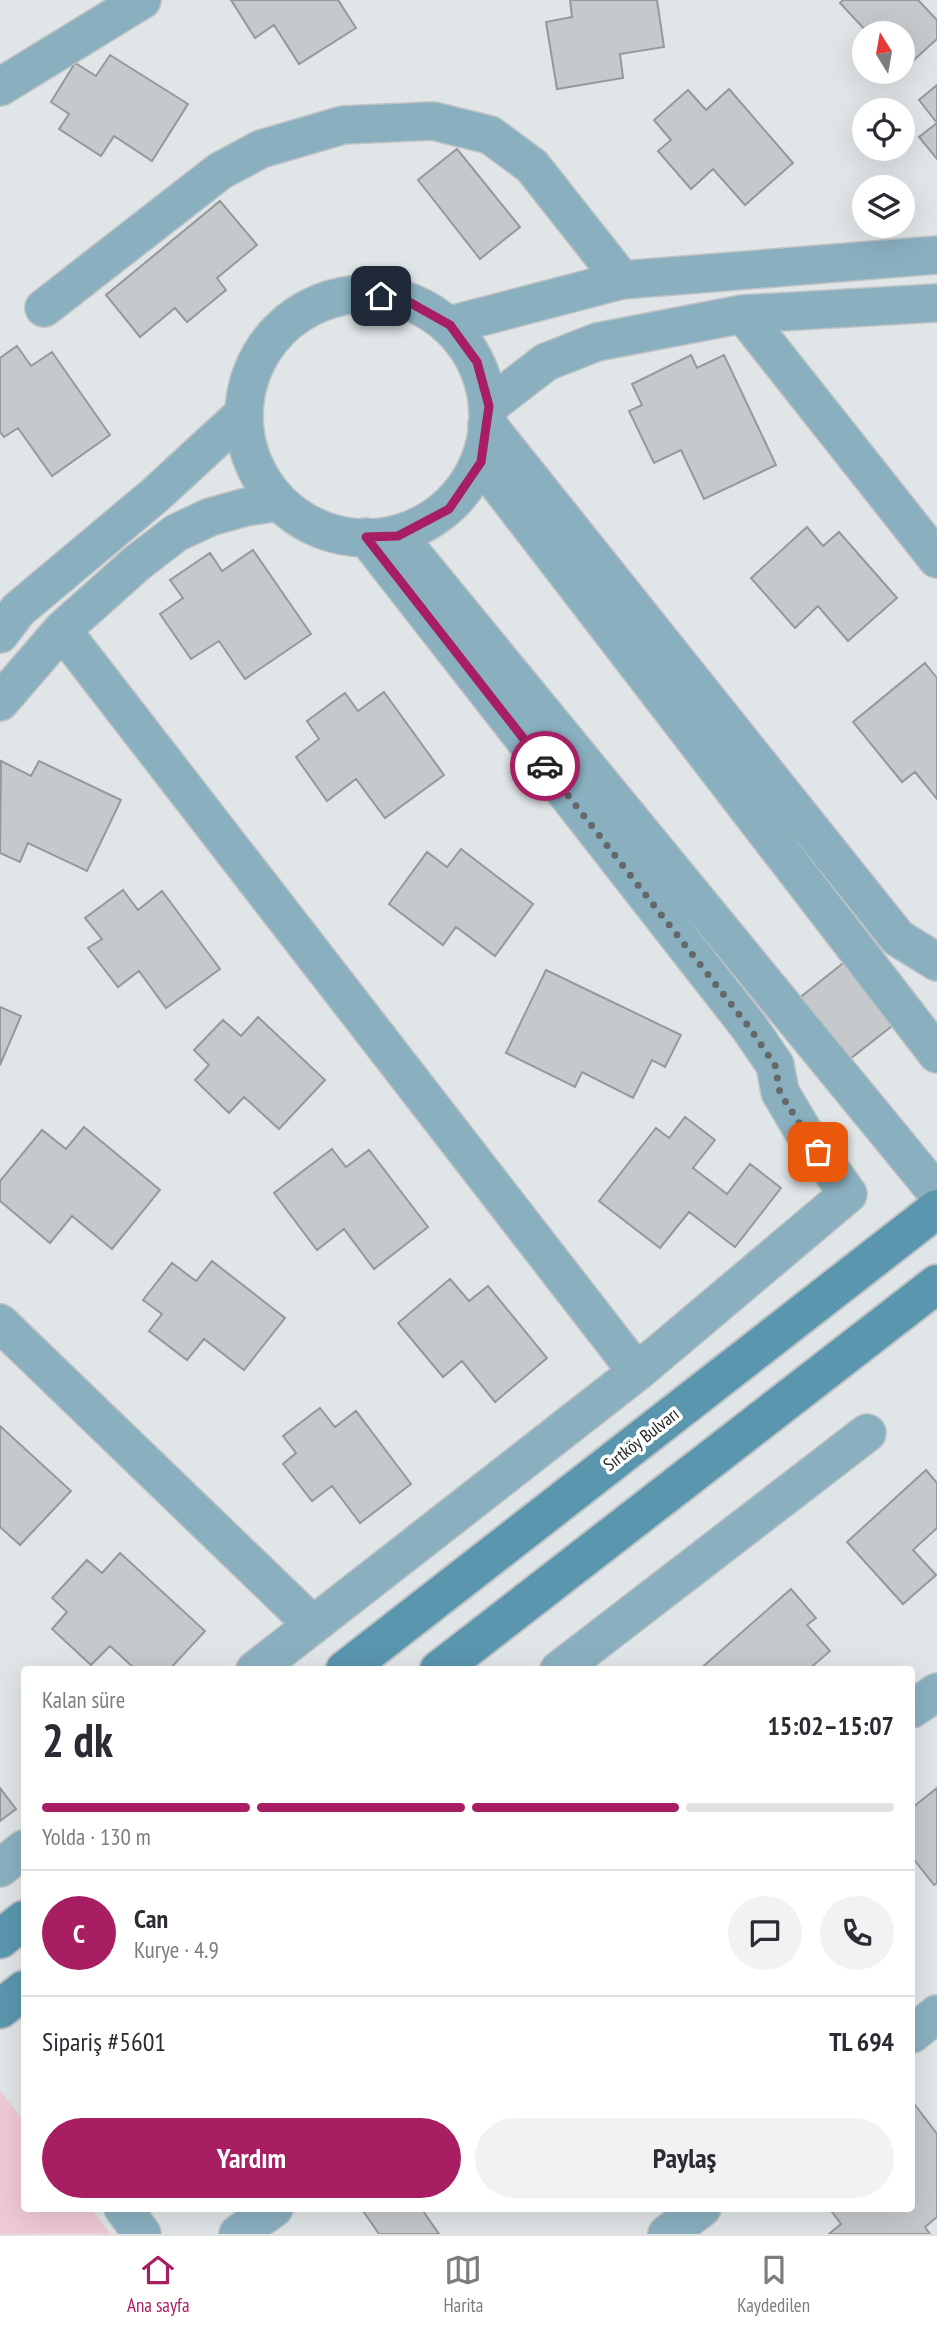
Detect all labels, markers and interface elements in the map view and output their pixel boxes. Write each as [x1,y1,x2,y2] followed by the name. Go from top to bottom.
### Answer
[852,21,915,84] north arrow
[852,21,915,238] map controls
[852,98,915,161] button: locate
[852,175,915,238] button: layers
[351,266,411,326] pin
[362,277,400,315] icon: home
[510,731,580,801] courier
[526,747,564,785] icon: car
[788,1122,848,1182] pin
[799,1133,837,1171] icon: bag
[598,1402,684,1476] street label: Sırtköy Bulvarı
[42,1685,125,1714] text: Kalan süre
[767,1709,894,1742] text: 15:02–15:07
[42,1710,113,1770] text: 2 dk
[42,1822,151,1851] text: Yolda · 130 m
[728,1896,802,1970] button: chat
[820,1896,894,1970] button: phone
[134,1902,168,1935] text: Can
[73,1917,85,1950] text: C
[134,1935,219,1964] text: Kurye · 4.9
[42,2025,166,2058] text: Sipariş #5601
[829,2025,894,2058] text: TL 694
[42,2118,461,2198] button: Yardım
[475,2118,894,2198] button: Paylaş
[127,2251,190,2317] tab: Ana sayfa
[443,2251,483,2317] tab: Harita
[737,2251,810,2317] tab: Kaydedilen

